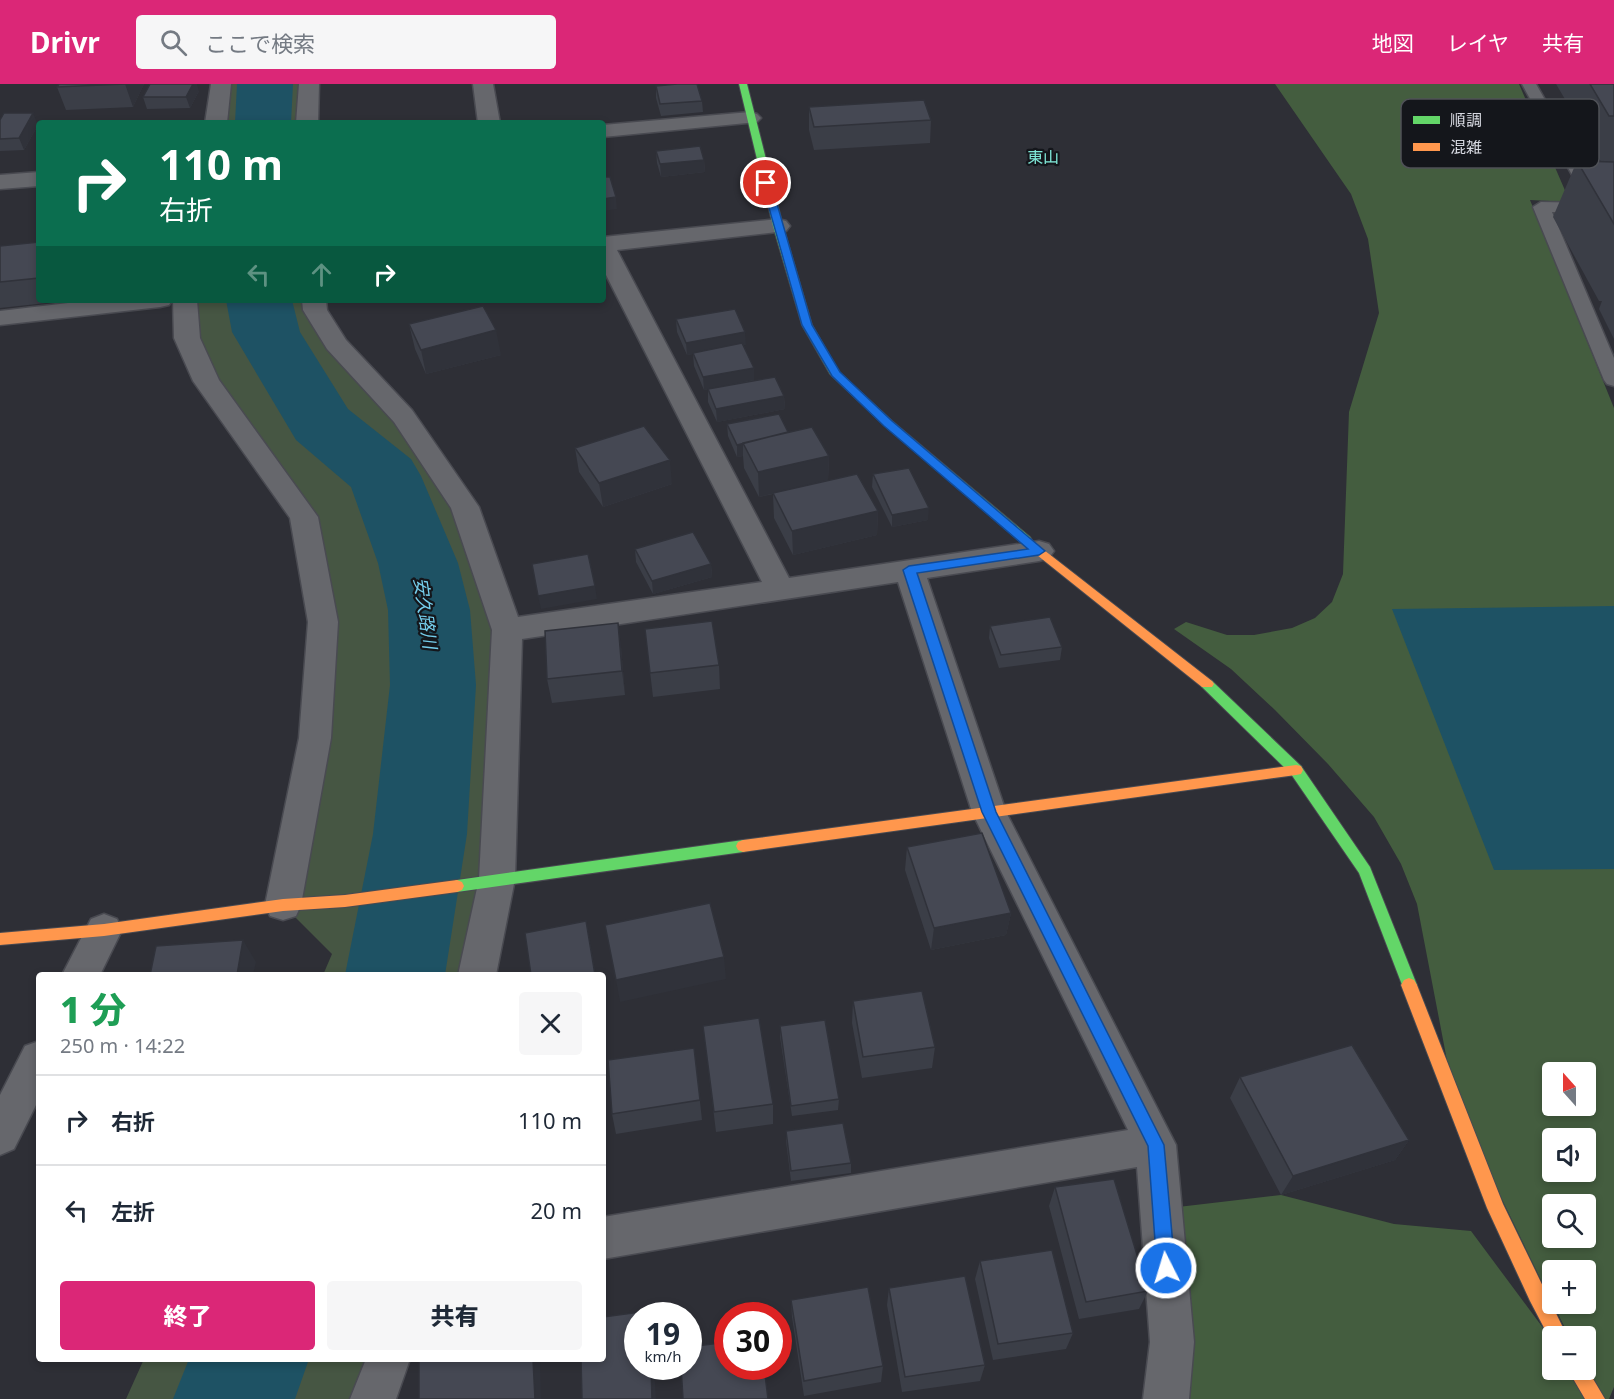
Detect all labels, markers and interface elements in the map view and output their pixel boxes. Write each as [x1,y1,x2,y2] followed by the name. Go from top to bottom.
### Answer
[136,15,556,69] search box
[30,23,100,61] text: Drivr
[157,26,190,59] icon: search
[205,28,315,58] text: ここで検索
[1372,29,1414,57] text: 地図
[1447,29,1509,57] text: レイヤ
[1542,29,1584,57] text: 共有
[1401,99,1599,168] legend
[1450,109,1482,131] text: 順調
[159,135,283,192] text: 110 m
[1450,136,1482,158] text: 混雑
[60,144,138,222] icon: right
[1027,146,1059,168] district label: 東山
[740,157,791,208] pin
[749,166,782,199] icon: arrive
[159,191,213,228] text: 右折
[242,258,275,291] icon: left
[305,258,338,291] icon: ahead
[368,258,401,291] icon: right
[409,576,443,652] water label: 安久路川
[60,985,126,1034] text: 1 分
[519,992,582,1055] button: close
[60,1032,185,1059] text: 250 m · 14:22
[1542,1062,1596,1116] north arrow
[1542,1062,1596,1380] map controls
[60,1104,93,1137] icon: right
[518,1105,582,1135] text: 110 m
[111,1106,155,1136] text: 右折
[1542,1128,1596,1182] button: sound
[60,1194,93,1227] icon: left
[1542,1194,1596,1248] button: search
[531,1195,582,1225] text: 20 m
[111,1196,155,1226] text: 左折
[1134,1236,1198,1300] position arrow
[1542,1260,1596,1314] button: +
[60,1281,315,1350] button: 終了
[327,1281,582,1350] button: 共有
[714,1302,792,1380] speed limit sign: 30
[646,1313,680,1354] text: 19
[1542,1326,1596,1380] button: −
[645,1346,681,1366] text: km/h

